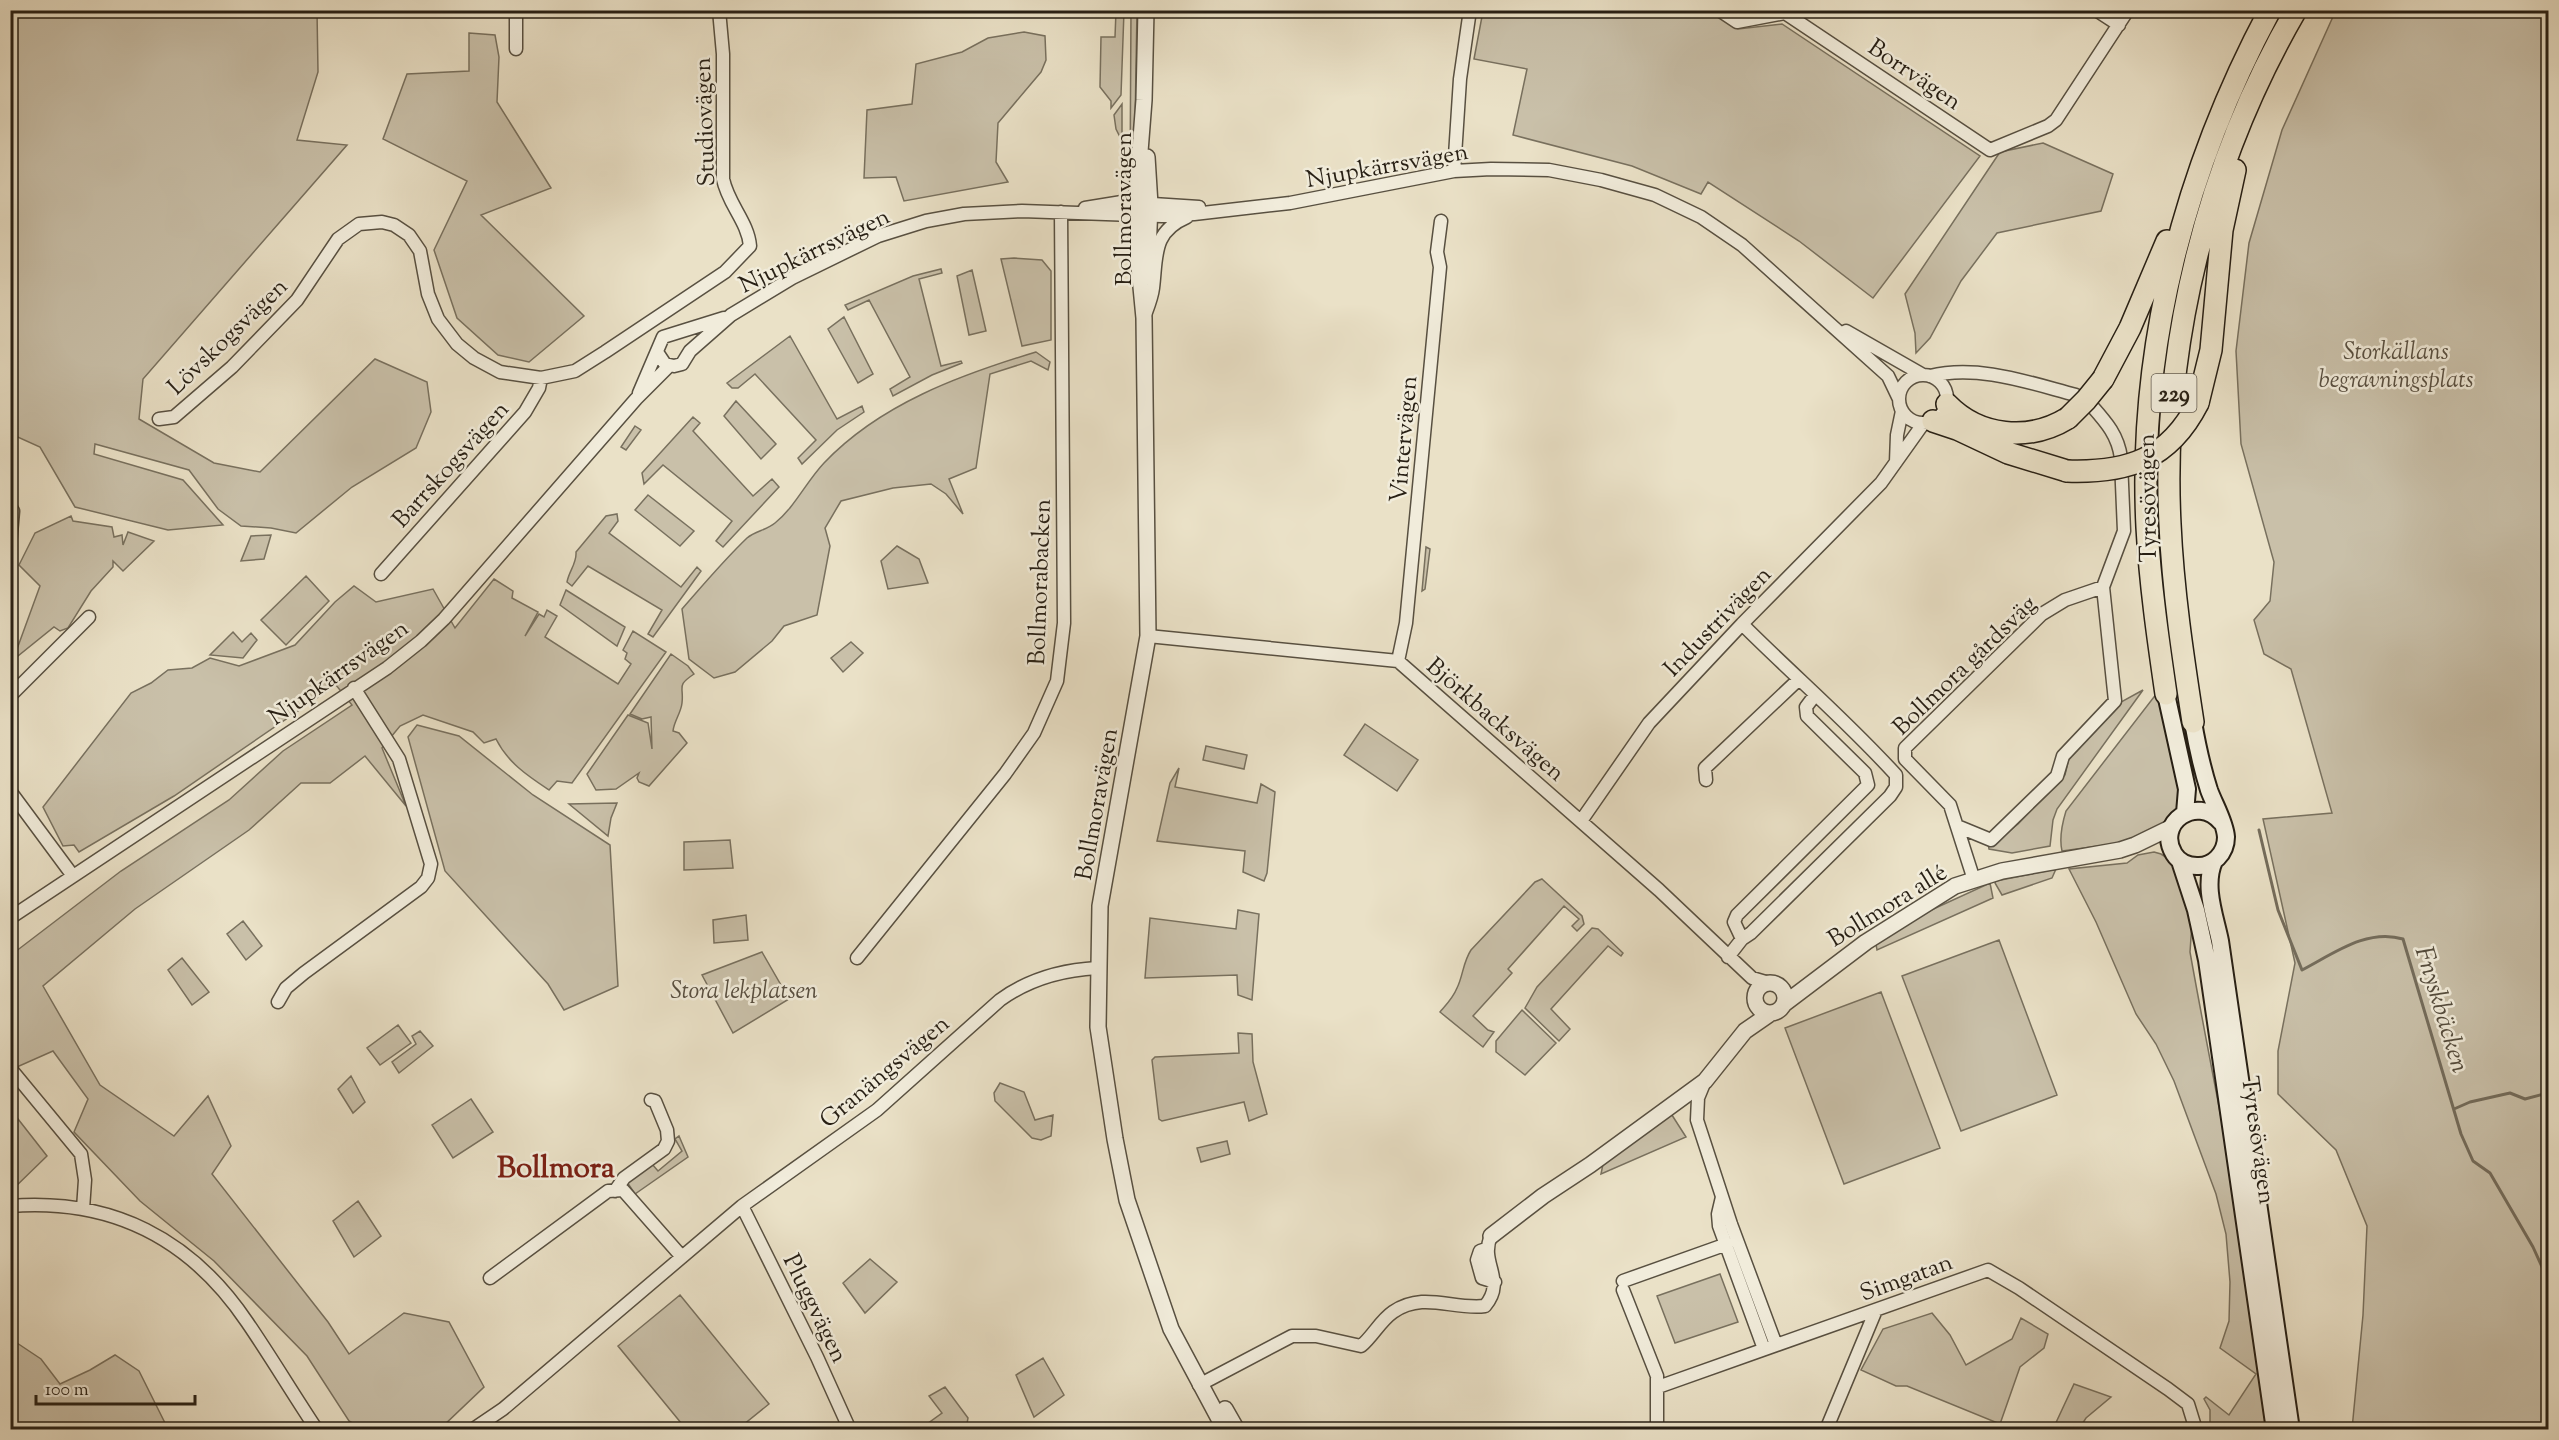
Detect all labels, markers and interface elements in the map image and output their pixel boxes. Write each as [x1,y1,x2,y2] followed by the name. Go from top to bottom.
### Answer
[1860,32,1968,120] street label: Borrvägen
[687,57,725,187] street label: Studiovägen
[1108,132,1142,286] street label: Bollmoravägen
[1304,136,1471,198] street label: Njupkärrsvägen
[734,201,896,303] street label: Njupkärrsvägen
[160,271,296,404] street label: Lövskogsvägen
[2319,336,2473,398] park label: Storkällans begravningsplats
[1383,374,1427,504] street label: Vintervägen
[2152,374,2196,412] road number: 229
[385,394,518,536] street label: Barrskogsvägen
[2131,433,2167,563] street label: Tyresövägen
[1021,498,1061,666] street label: Bollmorabacken
[1657,559,1780,685] street label: Industrivägen
[1886,588,2045,744] street label: Bollmora gårdsväg
[262,613,416,735] street label: Njupkärrsvägen
[1418,651,1572,790] street label: Björkbacksvägen
[1068,725,1128,883] street label: Bollmoravägen
[1822,857,1954,957] street label: Bollmora allé
[2404,942,2477,1078] water label: Fnyskbäcken
[670,975,818,1009] park label: Stora lekplatsen
[813,1008,958,1137] street label: Granängsvägen
[2231,1074,2283,1207] street label: Tyresövägen
[497,1148,615,1191] district label: Bollmora
[1855,1246,1958,1311] street label: Simgatan
[773,1249,855,1369] street label: Pluggvägen
[36,1368,195,1406] scale bar
[45,1378,89,1404] text: 100 m

